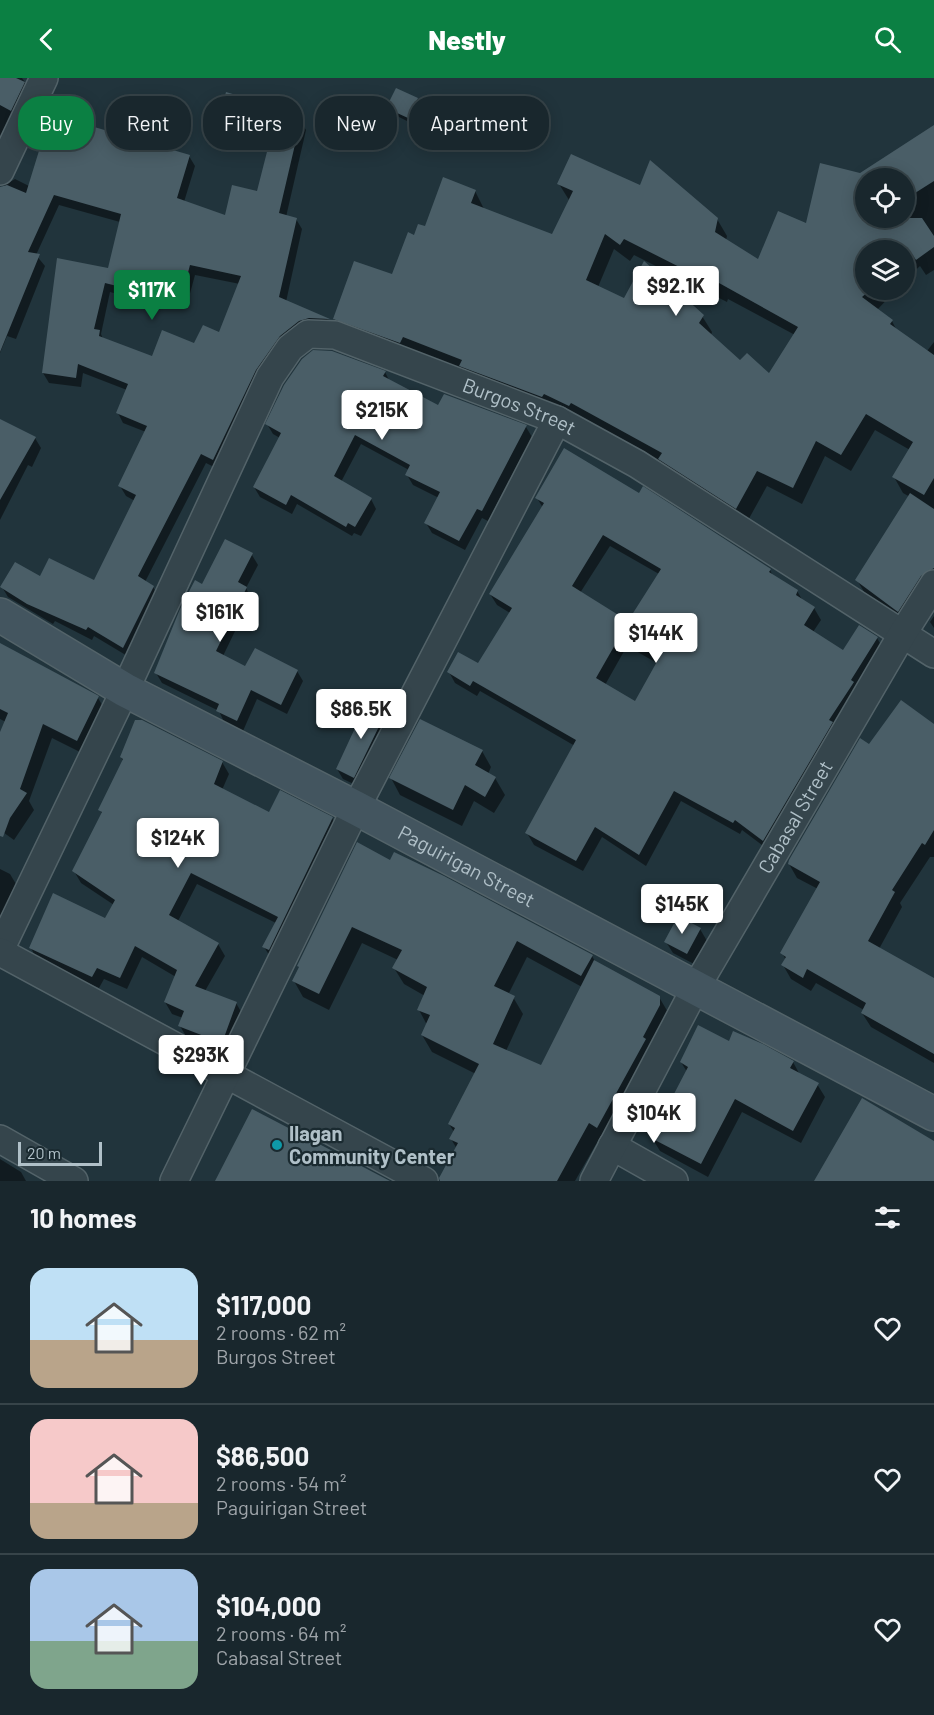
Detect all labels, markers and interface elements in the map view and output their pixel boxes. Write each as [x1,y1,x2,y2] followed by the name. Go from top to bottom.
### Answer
[30,23,63,56] icon: back
[428,23,506,55] text: Nestly
[871,23,904,56] icon: search
[18,96,94,150] chip: Buy
[106,96,191,150] chip: Rent
[203,96,303,150] chip: Filters
[315,96,397,150] chip: New
[409,96,549,150] chip: Apartment
[855,168,915,300] map controls
[855,168,915,228] button: locate
[855,240,915,300] button: layers
[627,266,725,317] pin: $92.1K
[110,270,194,321] pin: $117K
[647,273,705,297] text: $92.1K
[128,277,176,301] text: $117K
[460,372,581,439] street label: Burgos Street
[340,390,424,441] pin: $215K
[356,397,408,421] text: $215K
[178,592,262,643] pin: $161K
[196,599,244,623] text: $161K
[614,613,698,664] pin: $144K
[628,620,684,644] text: $144K
[312,689,410,740] pin: $86.5K
[330,696,392,720] text: $86.5K
[752,756,837,877] street label: Cabasal Street
[136,818,220,869] pin: $124K
[394,820,539,912] street label: Paguirigan Street
[151,825,205,849] text: $124K
[640,884,724,935] pin: $145K
[655,891,709,915] text: $145K
[159,1035,243,1086] pin: $293K
[173,1042,229,1066] text: $293K
[612,1093,696,1144] pin: $104K
[627,1100,681,1124] text: $104K
[289,1121,455,1168] place label: Ilagan Community Center
[270,1138,284,1152] marker: Ilagan Community Center
[18,1139,102,1166] scale bar
[27,1143,61,1162] text: 20 m
[871,1201,904,1234] icon: filters
[30,1202,137,1233] text: 10 homes
[216,1289,311,1320] text: $117,000
[78,1292,150,1364] icon: home
[871,1312,904,1345] icon: heart
[216,1320,346,1344] text: 2 rooms · 62 m²
[216,1344,336,1368] text: Burgos Street
[216,1440,309,1471] text: $86,500
[78,1443,150,1515] icon: home
[871,1463,904,1496] icon: heart
[216,1471,346,1495] text: 2 rooms · 54 m²
[216,1495,367,1519] text: Paguirigan Street
[216,1590,321,1621] text: $104,000
[78,1593,150,1665] icon: home
[871,1613,904,1646] icon: heart
[216,1621,346,1645] text: 2 rooms · 64 m²
[216,1645,342,1669] text: Cabasal Street

